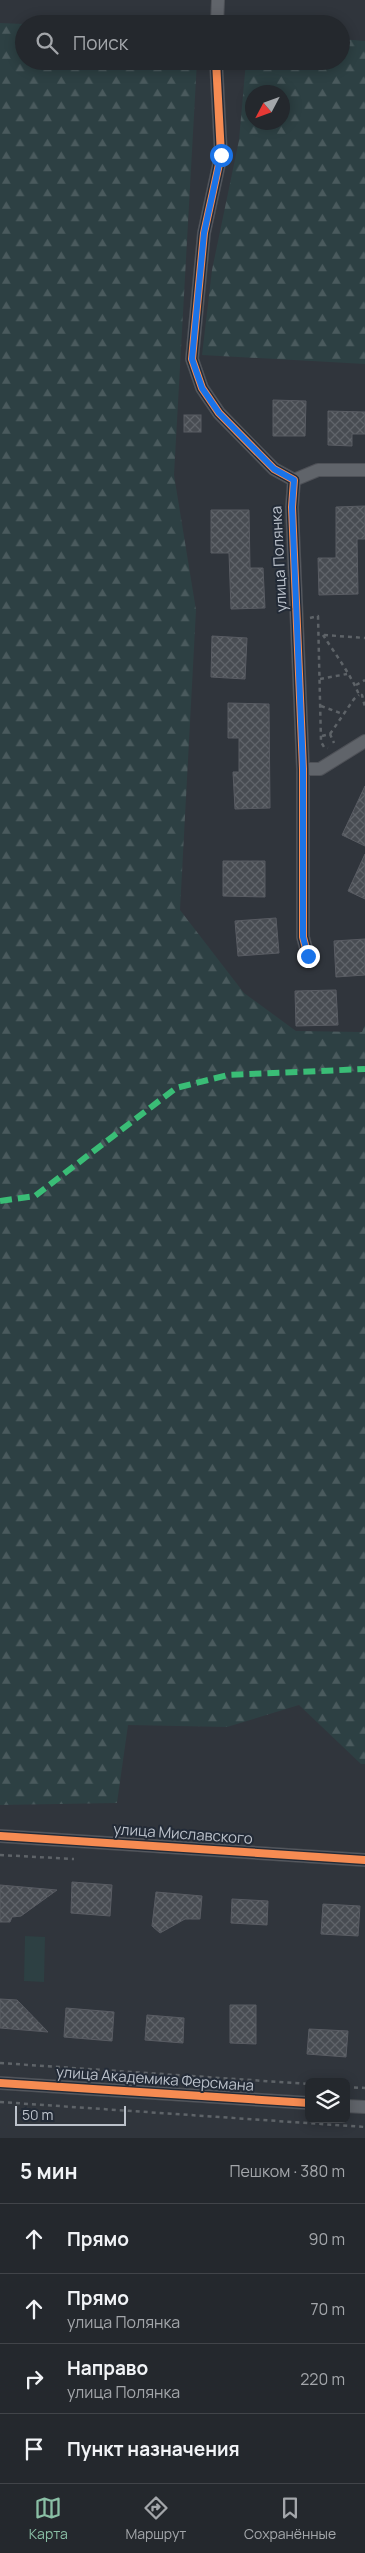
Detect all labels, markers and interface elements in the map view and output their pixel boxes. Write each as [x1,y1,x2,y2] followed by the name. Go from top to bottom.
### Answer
[15,15,350,70] search box
[33,29,61,57] icon: search
[73,30,128,56] text: Поиск
[245,85,290,130] north arrow
[210,144,233,167] route start
[265,505,292,613] street label: улица Полянка
[297,945,320,968] route end
[113,1818,254,1849] street label: улица Миславского
[55,2061,255,2096] street label: улица Академика Ферсмана
[305,2078,350,2123] map controls
[305,2078,350,2123] button: layers
[15,2103,126,2126] scale bar
[22,2105,53,2124] text: 50 m
[20,2157,78,2185] text: 5 мин
[229,2160,345,2182] text: Пешком · 380 m
[20,2225,48,2253] icon: ahead
[67,2226,129,2252] text: Прямо
[309,2228,345,2250] text: 90 m
[67,2285,129,2311] text: Прямо
[20,2295,48,2323] icon: ahead
[310,2298,345,2320] text: 70 m
[67,2311,180,2333] text: улица Полянка
[67,2355,148,2381] text: Направо
[20,2365,48,2393] icon: right
[300,2368,345,2390] text: 220 m
[67,2381,180,2403] text: улица Полянка
[20,2435,48,2463] icon: arrive
[67,2436,240,2462] text: Пункт назначения
[29,2494,68,2543] tab: Карта
[125,2494,186,2543] tab: Маршрут
[244,2494,336,2543] tab: Сохранённые

